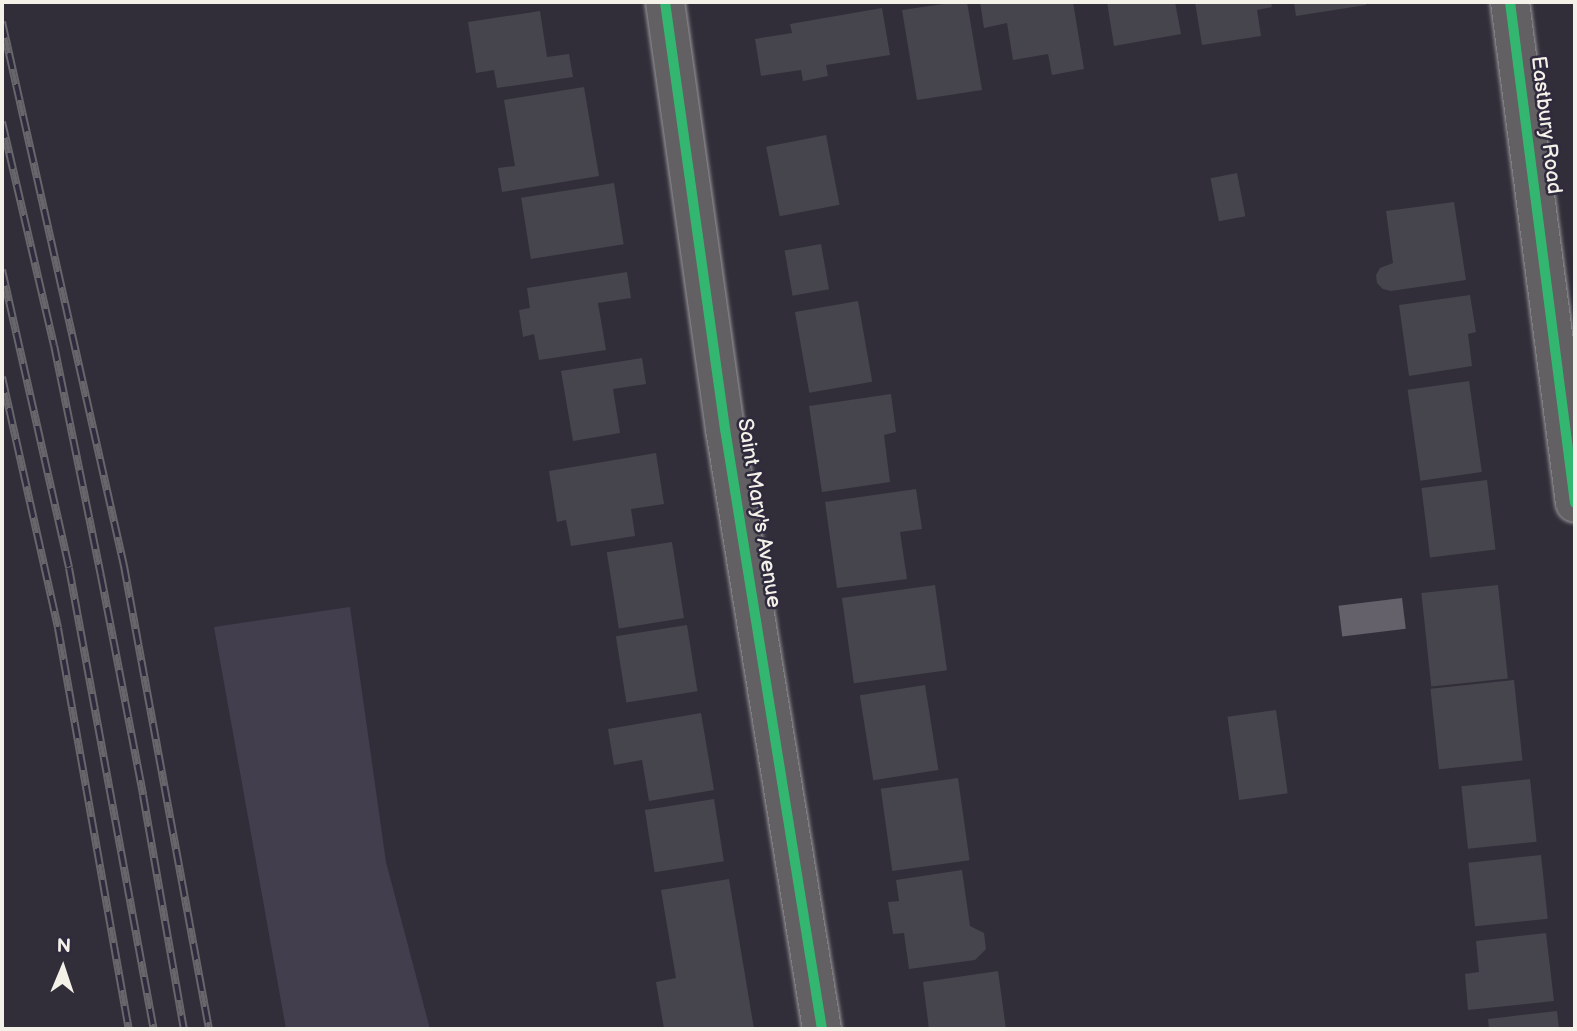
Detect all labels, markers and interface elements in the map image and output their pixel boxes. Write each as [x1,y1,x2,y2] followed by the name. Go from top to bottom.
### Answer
[1525,54,1567,196] street label: Eastbury Road
[732,416,786,610] street label: Saint Mary's Avenue
[28,933,98,1003] north arrow
[56,935,71,958] text: N

